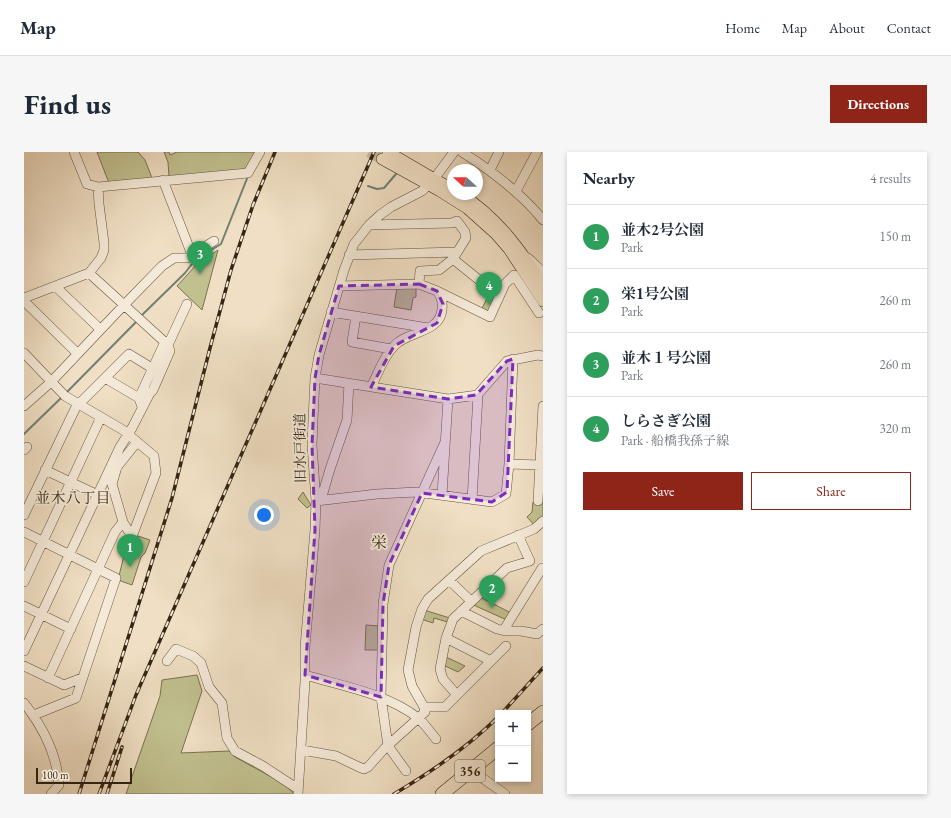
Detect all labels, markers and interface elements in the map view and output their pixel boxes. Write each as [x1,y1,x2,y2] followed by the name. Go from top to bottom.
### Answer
[20,15,56,40] text: Map
[725,19,760,37] text: Home
[782,19,807,37] text: Map
[829,19,865,37] text: About
[887,19,931,37] text: Contact
[830,85,927,123] button: Directions
[24,86,111,122] text: Find us
[447,164,483,200] north arrow
[583,167,635,189] text: Nearby
[870,170,911,187] text: 4 results
[621,220,704,239] text: 並木2号公園
[593,228,599,245] text: 1
[880,228,911,245] text: 150 m
[621,239,643,256] text: Park
[187,241,213,274] pin: 3
[476,272,502,305] pin: 4
[621,284,689,303] text: 栄1号公園
[593,292,599,309] text: 2
[880,292,911,309] text: 260 m
[621,303,643,320] text: Park
[621,348,711,367] text: 並木１号公園
[593,356,599,373] text: 3
[880,356,911,373] text: 260 m
[621,367,643,384] text: Park
[621,411,711,430] text: しらさぎ公園
[290,413,310,483] street label: 旧水戸街道
[593,420,599,437] text: 4
[880,420,911,437] text: 320 m
[621,432,729,449] text: Park · 船橋我孫子線
[583,472,743,510] button: Save
[751,472,911,510] button: Share
[35,488,111,507] district label: 並木八丁目
[254,505,274,525] your location
[371,532,387,553] district label: 栄
[117,534,143,567] pin: 1
[479,575,505,608] pin: 2
[495,710,531,782] map controls
[495,710,531,746] button: +
[495,746,531,782] button: −
[455,760,485,782] road number: 356
[36,766,132,785] scale bar
[42,768,69,782] text: 100 m

